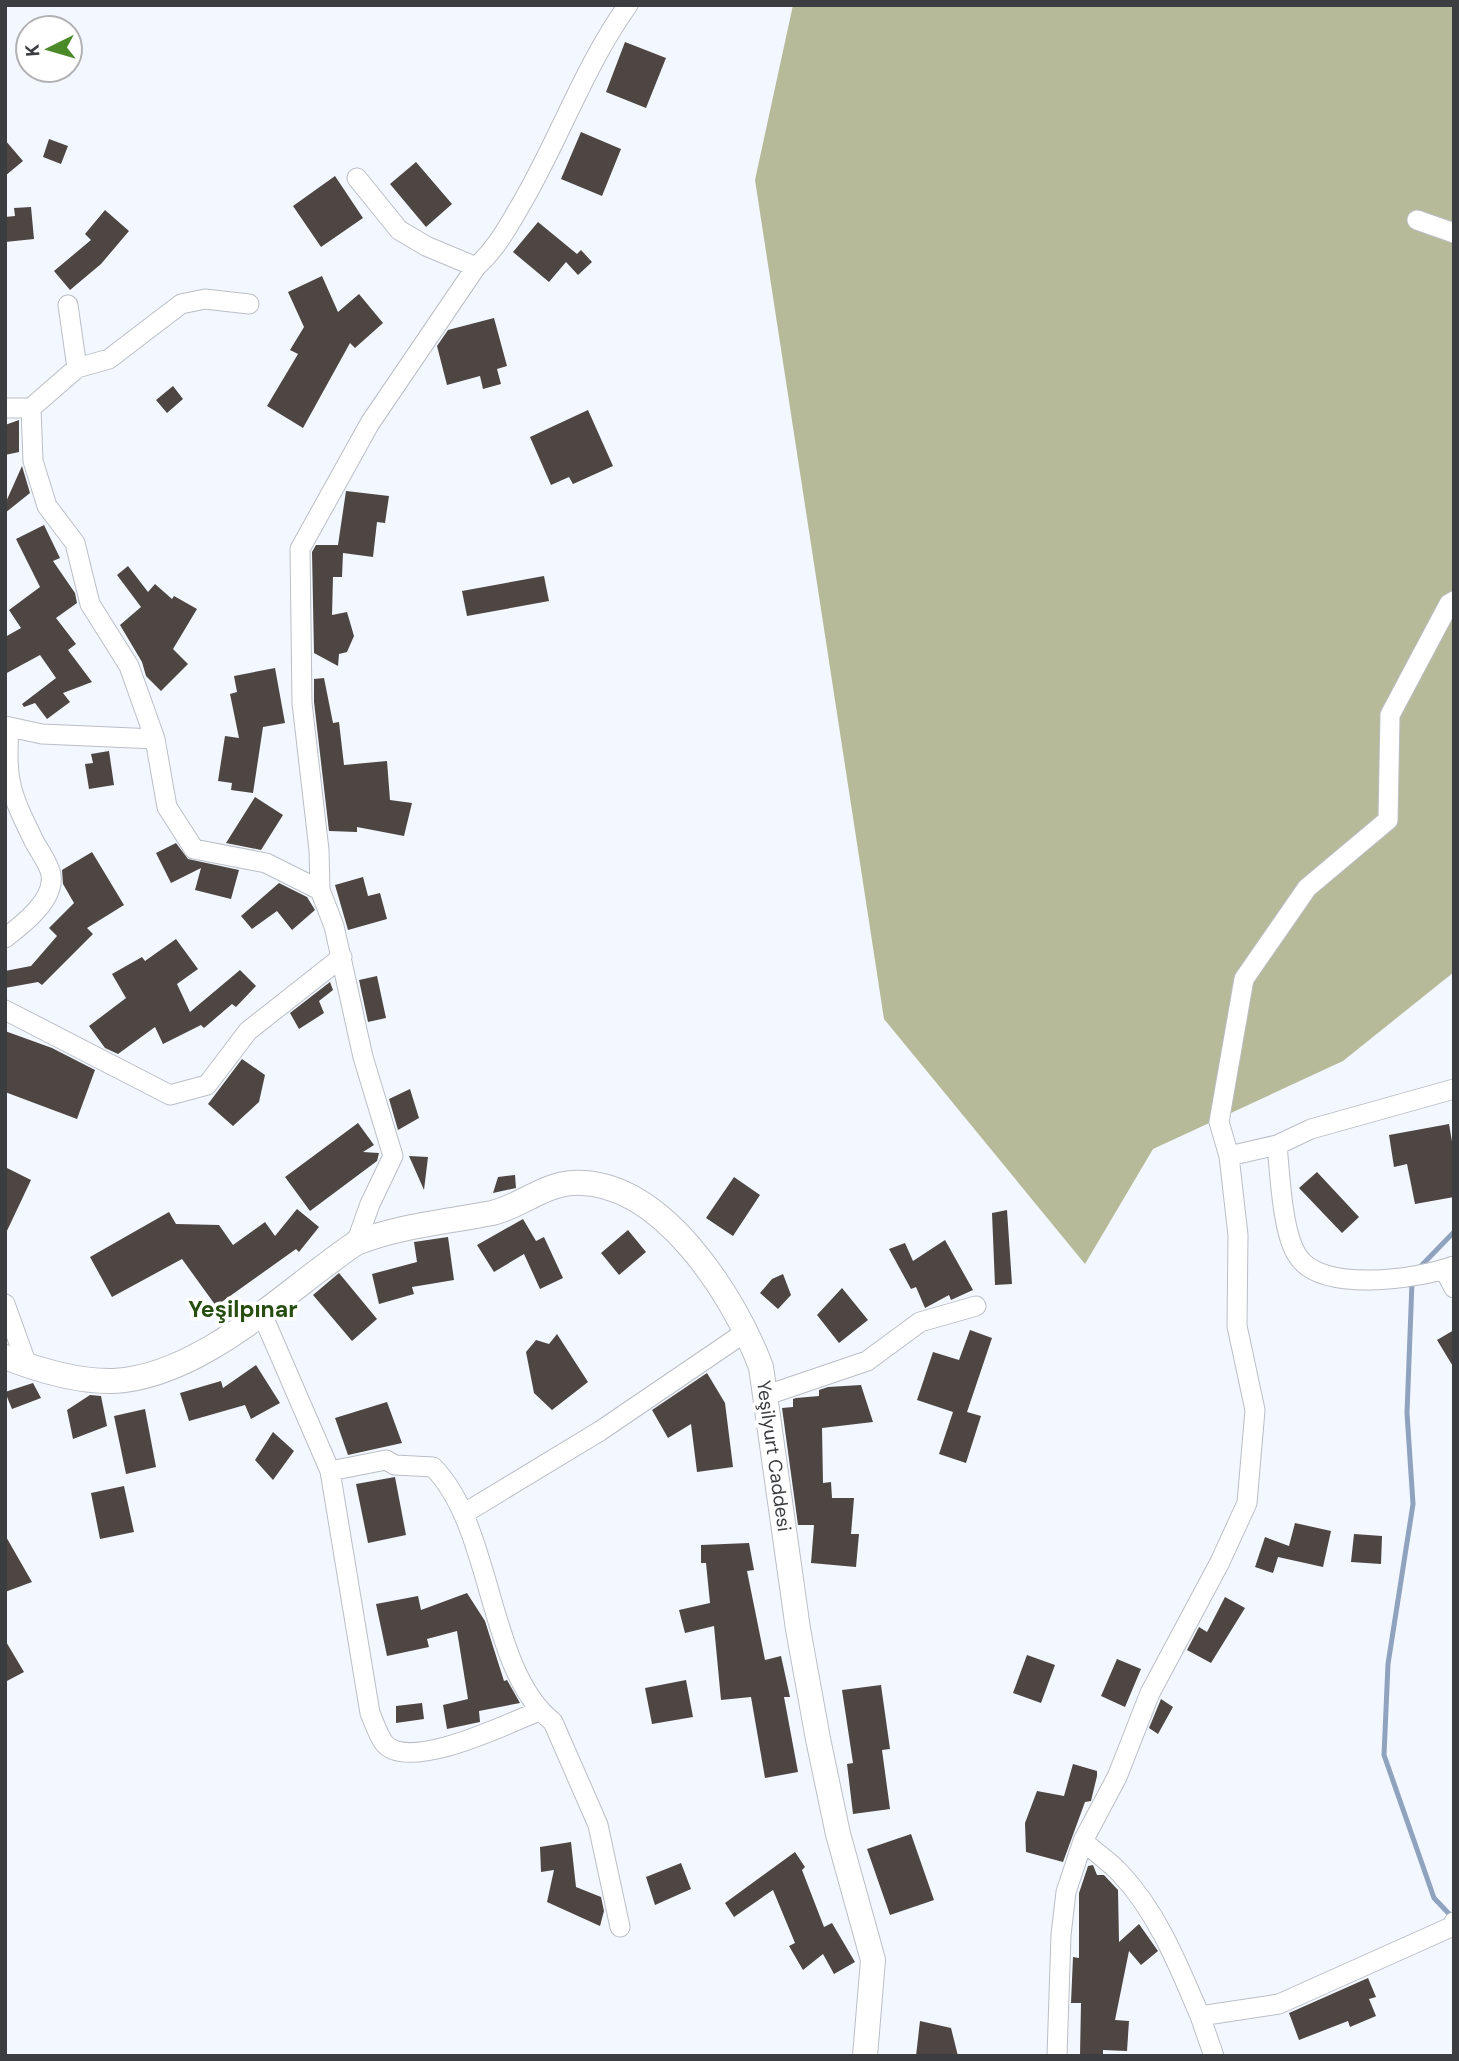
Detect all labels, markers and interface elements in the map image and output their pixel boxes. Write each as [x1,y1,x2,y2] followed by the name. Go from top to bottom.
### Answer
[14,14,84,84] north arrow
[20,43,46,58] text: K
[188,1294,298,1324] district label: Yeşilpınar
[751,1379,797,1533] street label: Yeşilyurt Caddesi

